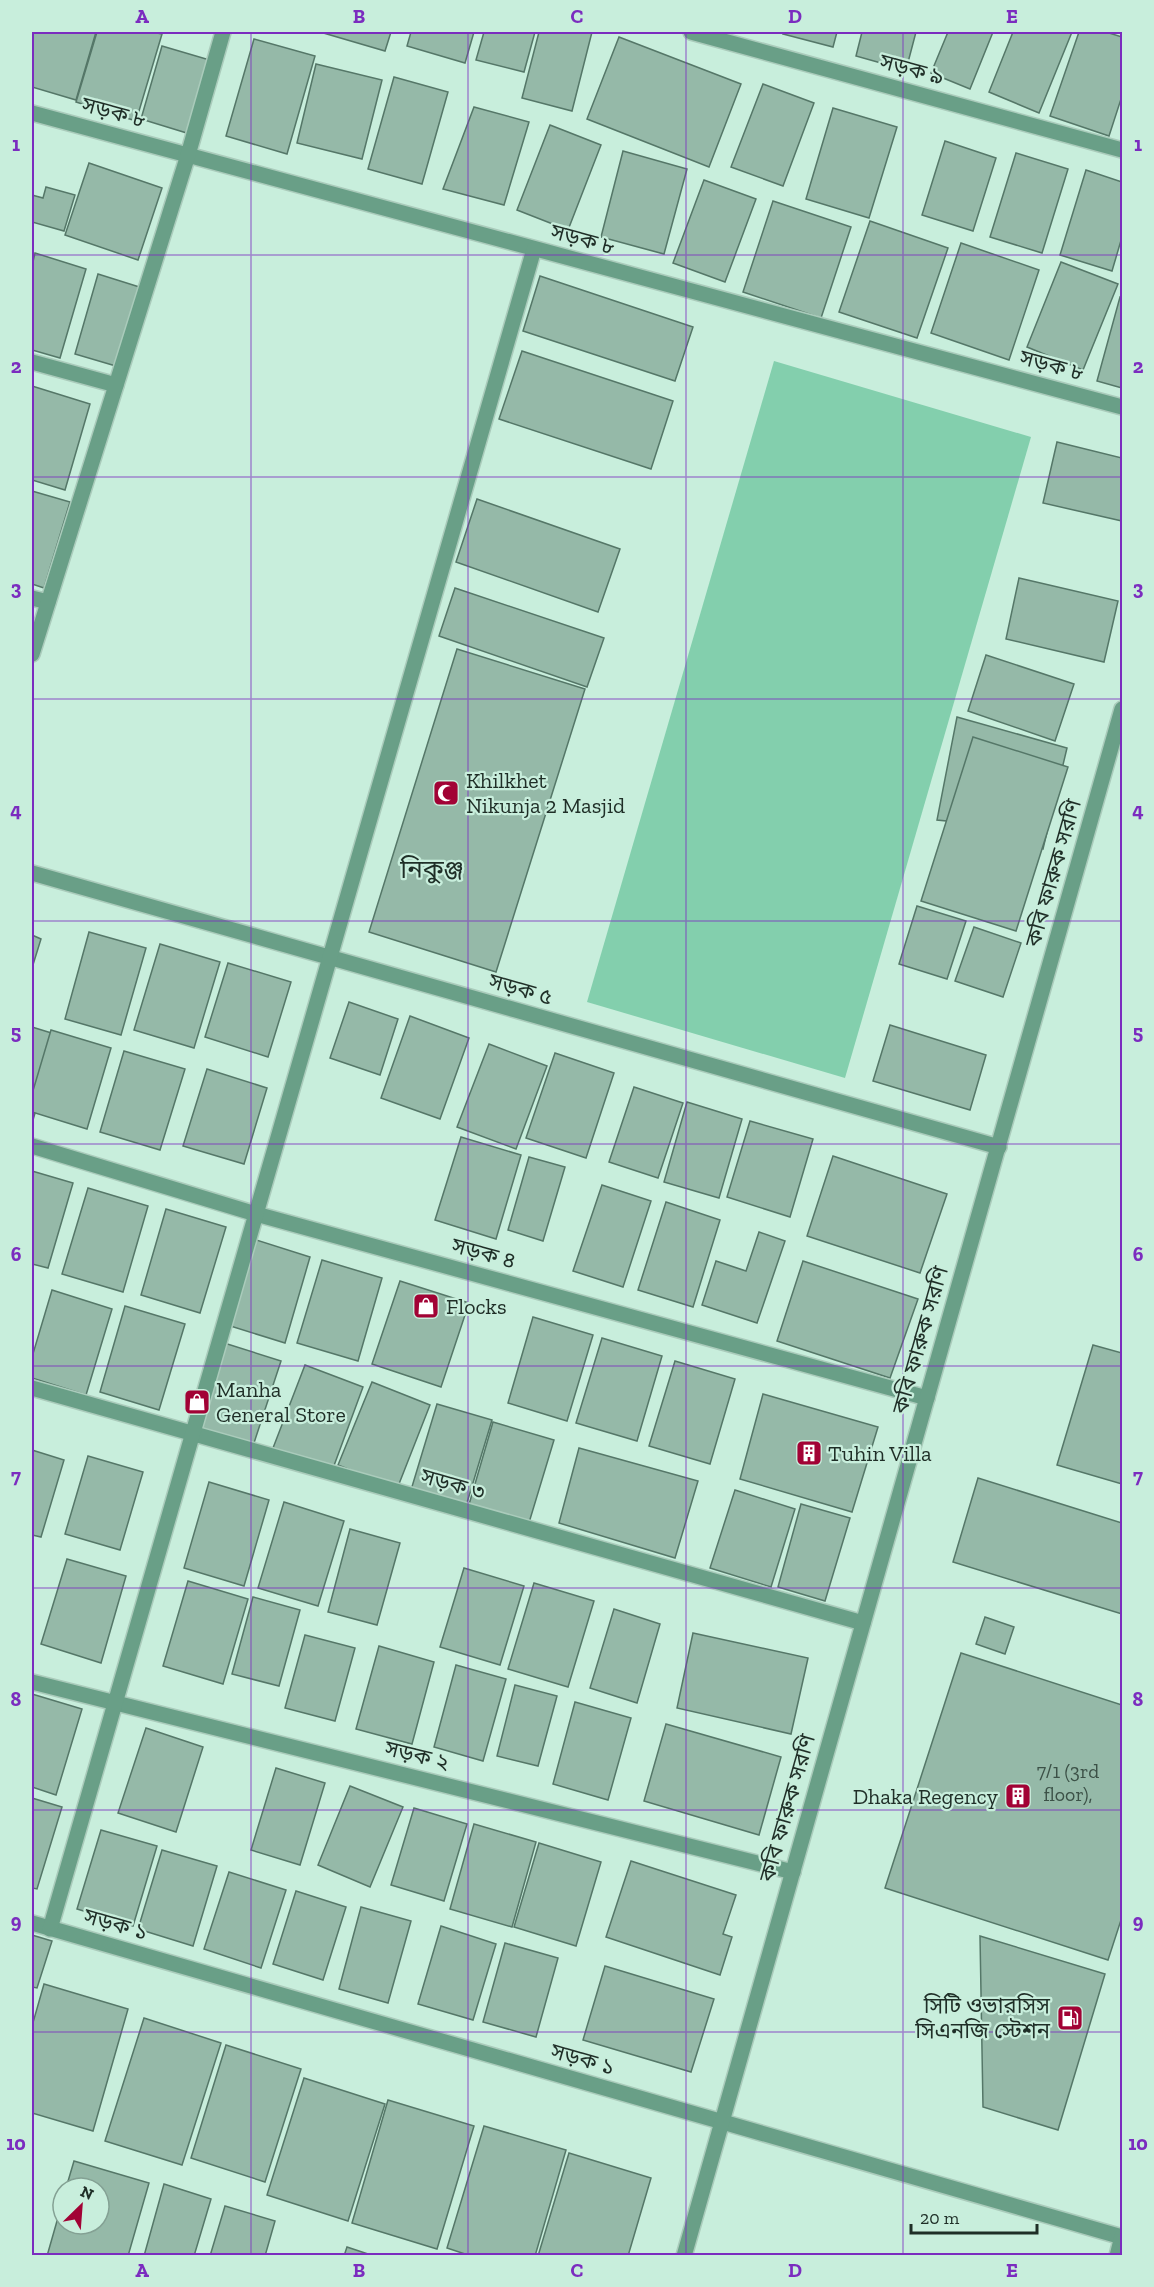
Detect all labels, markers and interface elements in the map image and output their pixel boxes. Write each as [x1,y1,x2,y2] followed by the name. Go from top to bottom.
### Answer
[135,4,149,28] text: A
[353,4,365,28] text: B
[571,4,584,28] text: C
[788,4,802,28] text: D
[1006,4,1018,28] text: E
[876,47,947,90] street label: সড়ক ৯
[78,90,149,133] street label: সড়ক ৮
[12,132,20,156] text: 1
[1134,132,1142,156] text: 1
[547,217,618,260] street label: সড়ক ৮
[1016,343,1087,386] street label: সড়ক ৮
[11,354,22,378] text: 2
[1133,354,1144,378] text: 2
[11,576,22,600] text: 3
[1133,576,1144,600] text: 3
[466,767,625,819] place label: Khilkhet Nikunja 2 Masjid
[431,778,461,808] mosque icon: Khilkhet Nikunja 2 Masjid
[1019,796,1087,951] street label: কবি ফারুক সরণি
[10,798,22,822] text: 4
[1132,798,1144,822] text: 4
[399,853,464,885] district label: নিকুঞ্জ
[485,967,556,1011] street label: সড়ক ৫
[11,1020,21,1044] text: 5
[1133,1020,1143,1044] text: 5
[448,1231,519,1274] street label: সড়ক ৪
[11,1242,22,1266] text: 6
[1133,1242,1144,1266] text: 6
[886,1263,954,1418] street label: কবি ফারুক সরণি
[411,1291,441,1321] shop icon: Flocks
[446,1293,507,1320] place label: Flocks
[216,1376,346,1428] place label: Manha General Store
[182,1387,212,1417] shop icon: Manha General Store
[794,1438,824,1468] building icon: Tuhin Villa
[828,1440,932,1467] place label: Tuhin Villa
[417,1462,488,1506] street label: সড়ক ৩
[11,1464,21,1488] text: 7
[1133,1464,1143,1488] text: 7
[11,1687,22,1711] text: 8
[1133,1687,1144,1711] text: 8
[753,1731,821,1886] street label: কবি ফারুক সরণি
[381,1734,452,1776] street label: সড়ক ২
[1037,1759,1099,1806] house number: 7/1 (3rd floor),
[1003,1781,1033,1811] building icon: Dhaka Regency
[853,1783,999,1810] place label: Dhaka Regency
[80,1902,151,1946] street label: সড়ক ১
[11,1909,22,1933] text: 9
[1133,1909,1144,1933] text: 9
[914,1992,1051,2044] place label: সিটি ওভারসিস সিএনজি স্টেশন
[1055,2003,1085,2033] fuel station icon: সিটি ওভারসিস সিএনজি স্টেশন
[547,2037,618,2081] street label: সড়ক ১
[6,2131,26,2155] text: 10
[1128,2131,1148,2155] text: 10
[51,2176,111,2236] north arrow
[78,2182,97,2204] text: N
[911,2197,1037,2235] scale bar
[920,2207,960,2229] text: 20 m
[135,2258,149,2282] text: A
[353,2258,365,2282] text: B
[571,2258,584,2282] text: C
[788,2258,802,2282] text: D
[1006,2258,1018,2282] text: E

